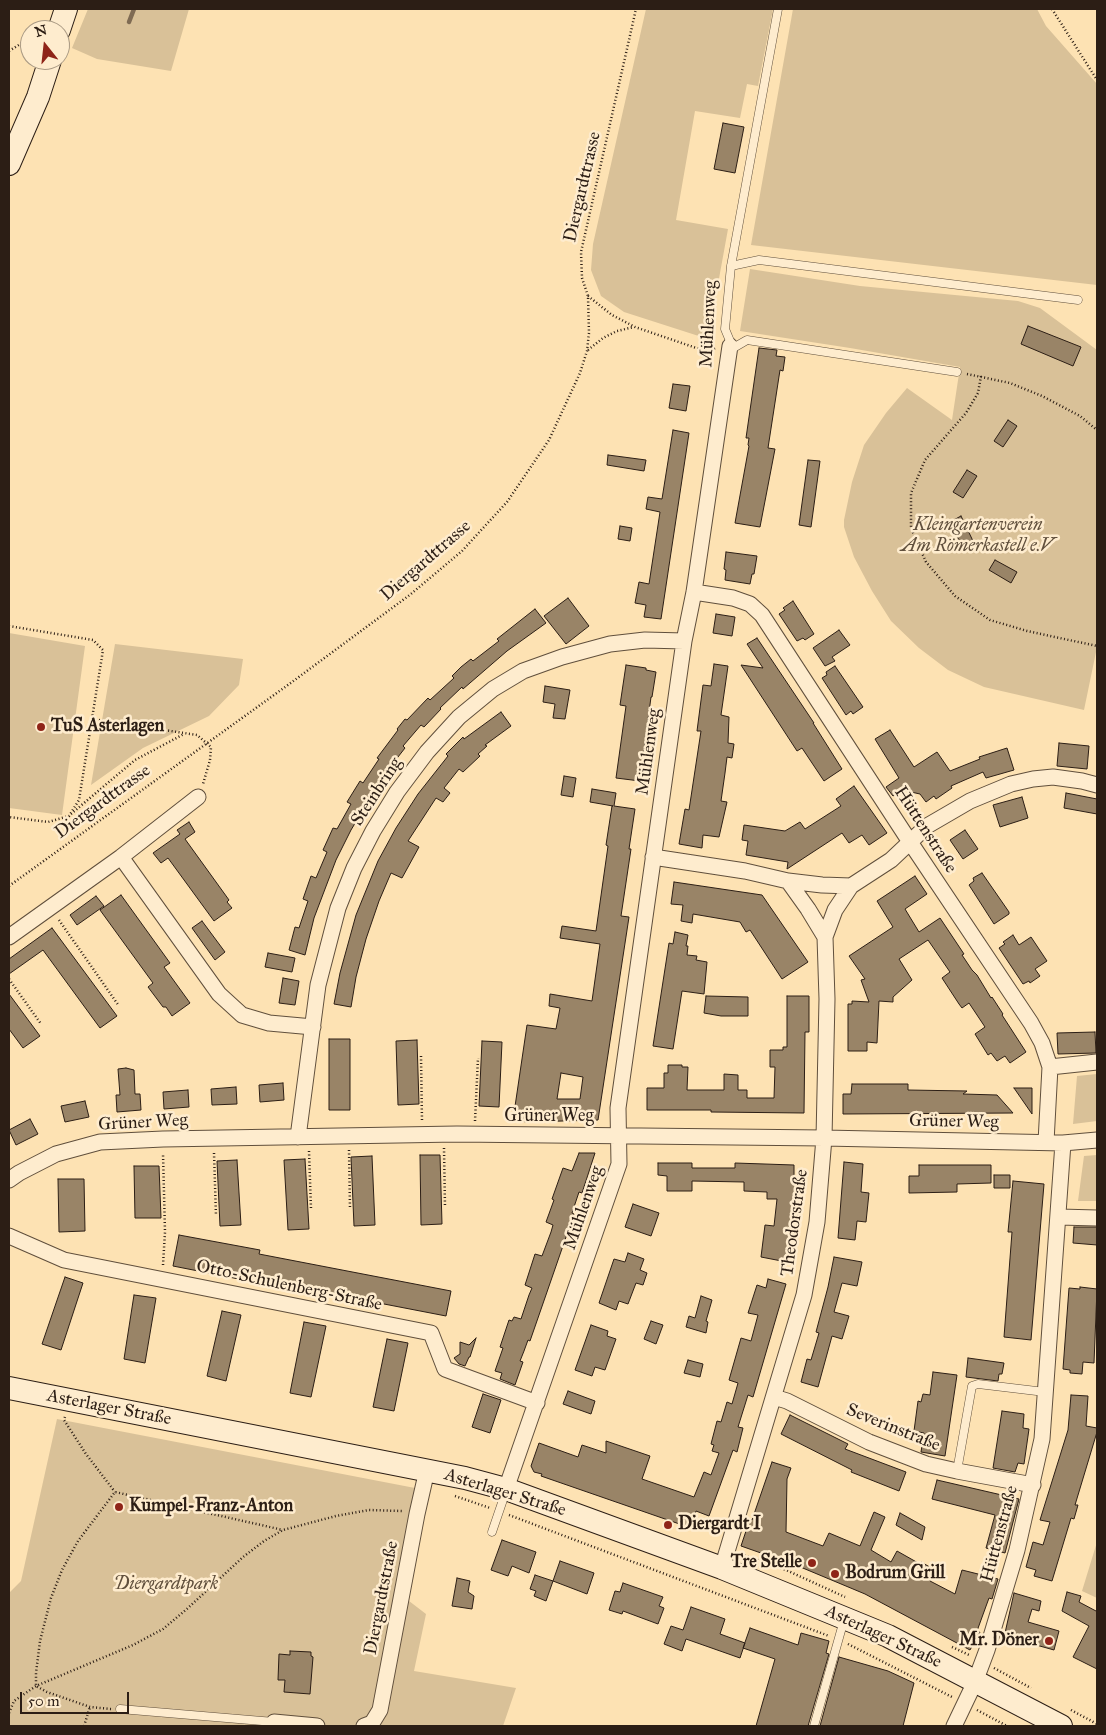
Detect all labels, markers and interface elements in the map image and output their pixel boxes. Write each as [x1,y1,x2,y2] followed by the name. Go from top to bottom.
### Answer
[20,20,70,70] north arrow
[33,21,49,41] text: N
[560,130,606,244] street label: Diergardttrasse
[696,280,722,368] street label: Mühlenweg
[901,515,1055,558] park label: Kleingartenverein Am Römerkastell e.V
[376,516,476,606] street label: Diergardttrasse
[632,707,666,797] street label: Mühlenweg
[51,716,164,738] place label: TuS Asterlagen
[35,721,47,733] marker: TuS Asterlagen
[347,754,407,830] street label: Steinbring
[51,760,155,844] street label: Diergardttrasse
[889,783,961,877] street label: Hüttenstraße
[504,1106,594,1128] street label: Grüner Weg
[98,1110,188,1136] street label: Grüner Weg
[909,1110,999,1134] street label: Grüner Weg
[560,1163,608,1253] street label: Mühlenweg
[777,1168,813,1278] street label: Theodorstraße
[194,1256,384,1316] street label: Otto-Schulenberg-Straße
[45,1385,173,1431] street label: Asterlager Straße
[843,1399,943,1457] street label: Severinstraße
[442,1464,568,1522] street label: Asterlager Straße
[977,1483,1023,1585] street label: Hüttenstraße
[129,1496,293,1518] place label: Kumpel-Franz-Anton
[113,1501,125,1513] marker: Kumpel-Franz-Anton
[678,1514,761,1536] place label: Diergardt I
[662,1519,674,1531] marker: Diergardt I
[360,1539,404,1657] street label: Diergardtstraße
[731,1552,802,1574] place label: Tre Stelle
[806,1557,818,1569] marker: Tre Stelle
[845,1563,945,1585] place label: Bodrum Grill
[829,1568,841,1580] marker: Bodrum Grill
[114,1574,218,1596] park label: Diergardtpark
[821,1601,945,1673] street label: Asterlager Straße
[959,1630,1039,1652] place label: Mr. Döner
[1043,1635,1055,1647] marker: Mr. Döner
[22,1682,131,1714] scale bar
[28,1692,60,1710] text: 50 m

